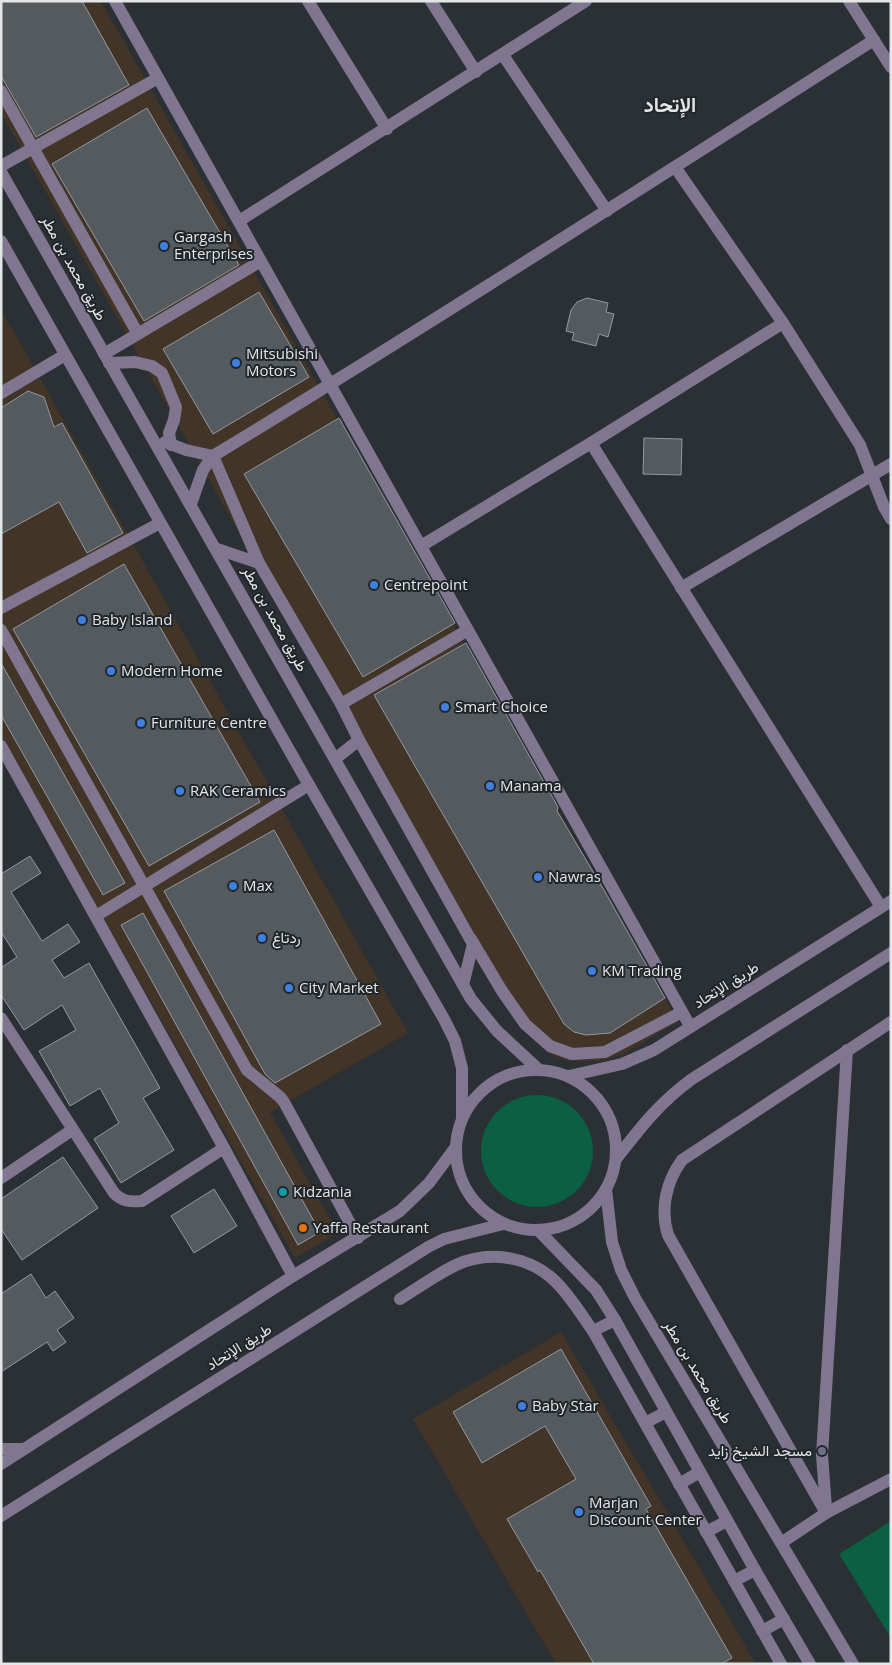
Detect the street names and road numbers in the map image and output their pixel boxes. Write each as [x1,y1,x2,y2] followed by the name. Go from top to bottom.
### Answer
[36,210,112,324] street label: طريق محمد بن مطر
[237,561,313,675] street label: طريق محمد بن مطر
[689,956,763,1013] street label: طريق اﻹتحاد
[659,1315,738,1428] street label: طريق محمد بن مطر
[202,1318,276,1375] street label: طريق اﻹتحاد

